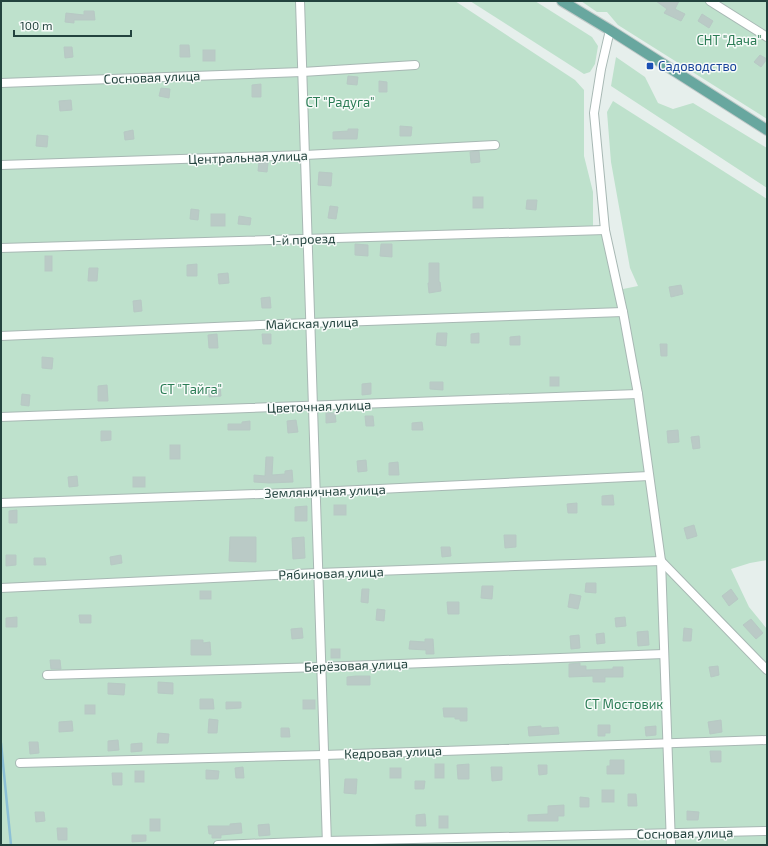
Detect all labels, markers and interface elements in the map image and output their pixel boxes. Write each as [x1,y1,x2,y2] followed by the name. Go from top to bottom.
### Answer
[14,12,131,38] scale bar
[20,18,52,32] text: 100 m
[696,32,762,48] park label: СНТ "Дача"
[658,58,737,74] place label: Садоводство
[645,61,655,71] marker: Садоводство
[103,67,201,87] street label: Сосновая улица
[305,94,375,110] park label: СТ "Радуга"
[188,147,308,167] street label: Центральная улица
[270,230,336,248] street label: 1-й проезд
[265,313,359,333] street label: Майская улица
[160,381,222,397] park label: СТ "Тайга"
[266,396,372,416] street label: Цветочная улица
[264,481,386,501] street label: Земляничная улица
[278,563,384,583] street label: Рябиновая улица
[304,655,408,675] street label: Берёзовая улица
[585,696,663,712] park label: СТ Мостовик
[344,742,442,762] street label: Кедровая улица
[636,824,734,842] street label: Сосновая улица

